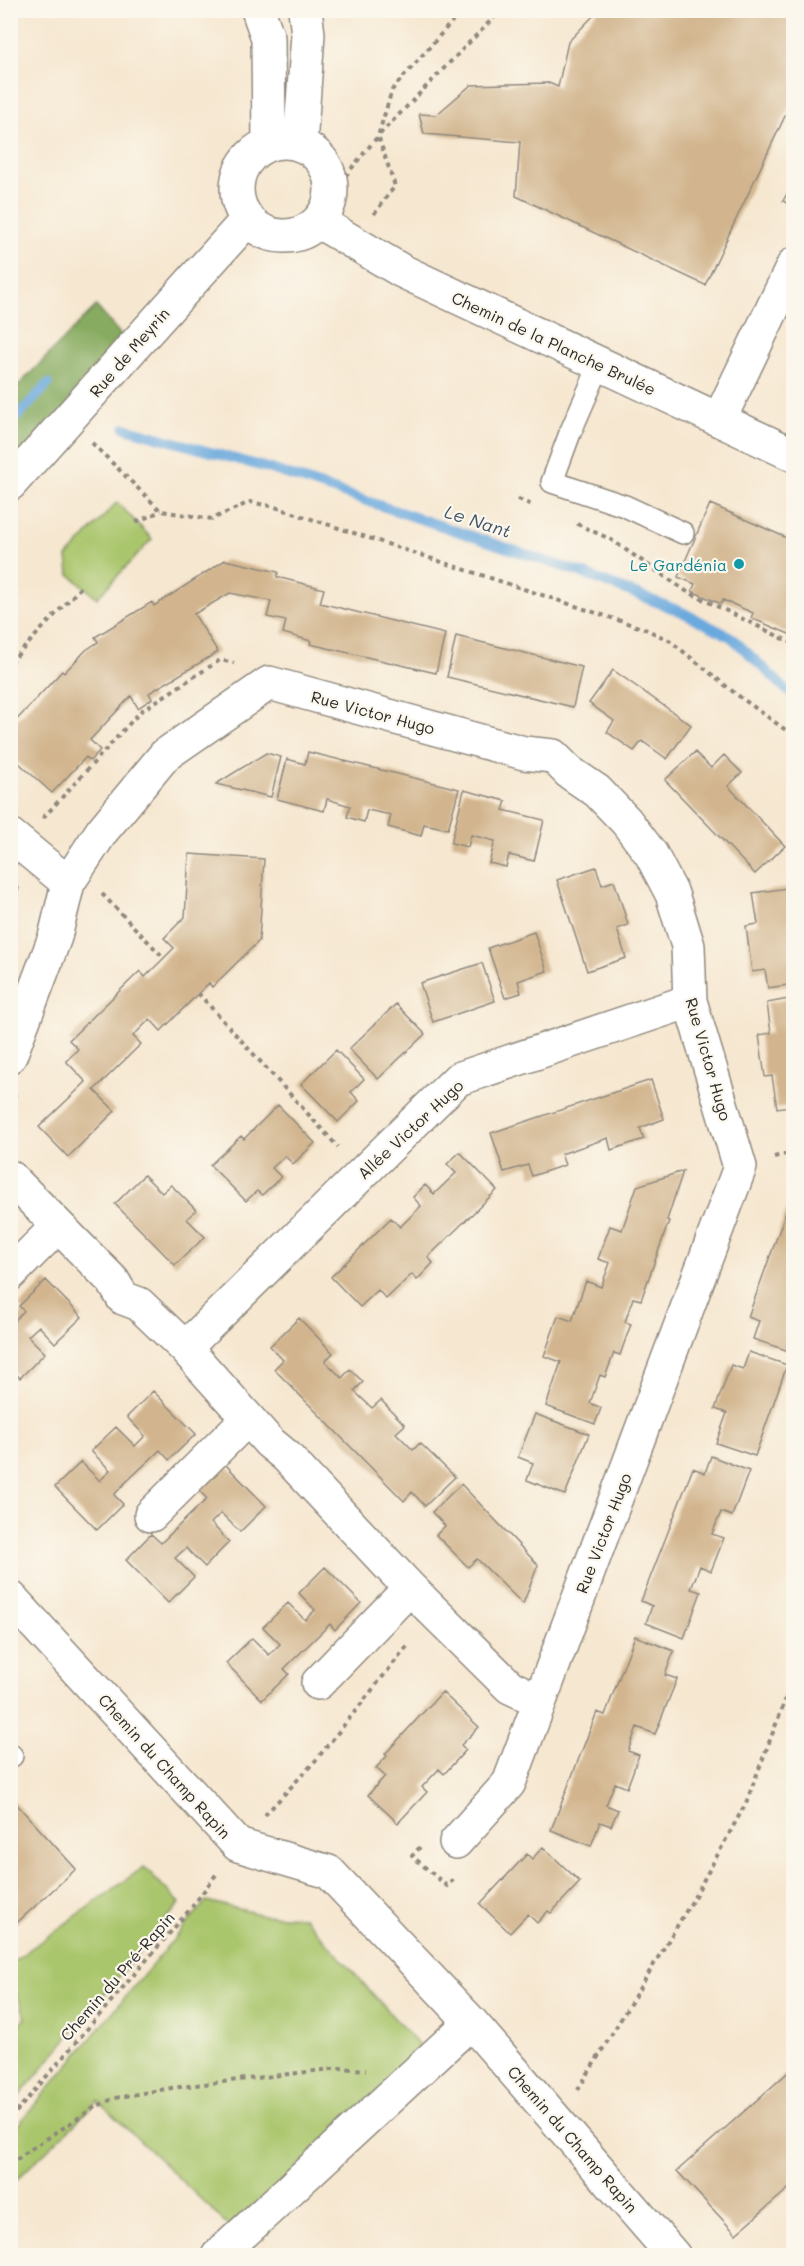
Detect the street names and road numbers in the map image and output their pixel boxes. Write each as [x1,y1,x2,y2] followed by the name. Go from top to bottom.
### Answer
[449,286,659,400] street label: Chemin de la Planche Brulée
[84,303,174,401] street label: Rue de Meyrin
[309,685,437,739] street label: Rue Victor Hugo
[681,995,737,1123] street label: Rue Victor Hugo
[353,1075,467,1183] street label: Allée Victor Hugo
[570,1470,636,1596] street label: Rue Victor Hugo
[94,1689,236,1843] street label: Chemin du Champ Rapin
[55,1907,179,2045] street label: Chemin du Pré-Rapin
[503,2061,643,2217] street label: Chemin du Champ Rapin

